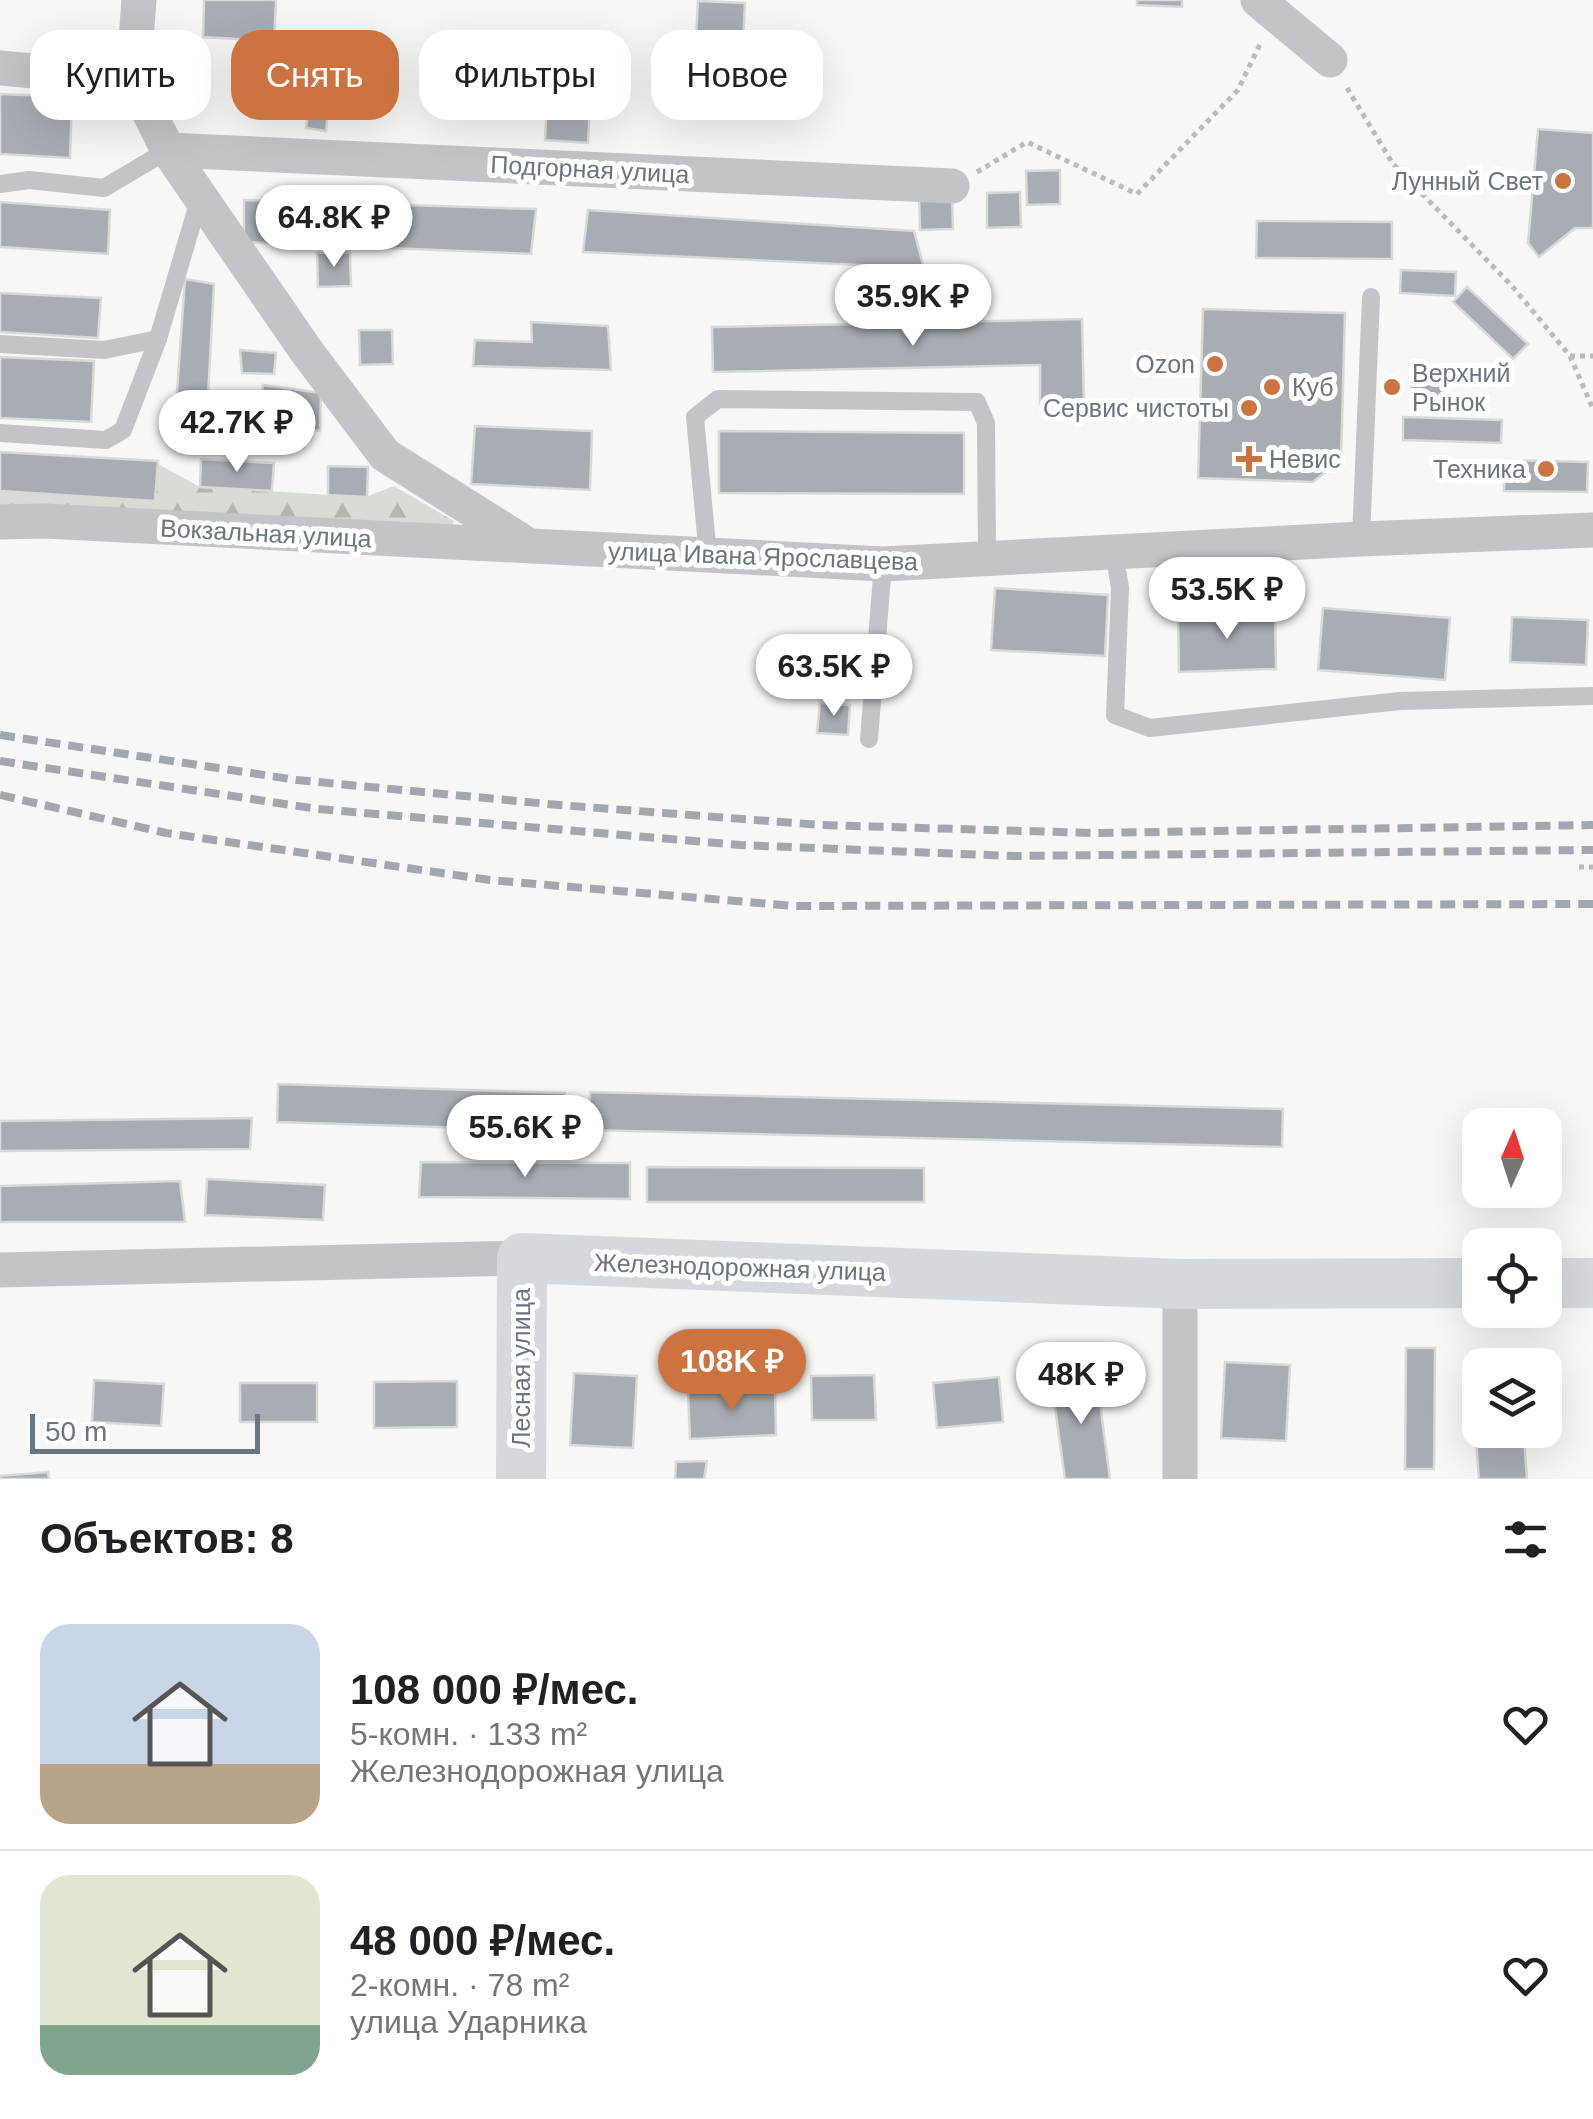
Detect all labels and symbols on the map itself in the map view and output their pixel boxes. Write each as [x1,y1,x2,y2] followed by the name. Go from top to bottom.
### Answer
[490,150,690,188] street label: Подгорная улица
[1392,167,1544,195] place label: Лунный Свет
[1552,170,1574,192] marker: Лунный Свет
[242,185,426,270] pin: 64.8K ₽
[821,264,1005,349] pin: 35.9K ₽
[1135,350,1195,378] place label: Ozon
[1204,353,1226,375] marker: Ozon
[1412,359,1510,416] place label: Верхний Рынок
[1292,373,1334,401] place label: Куб
[1261,376,1283,398] marker: Куб
[1381,376,1403,398] marker: Верхний Рынок
[145,390,329,475] pin: 42.7K ₽
[1043,394,1229,422] place label: Сервис чистоты
[1238,397,1260,419] marker: Сервис чистоты
[1269,445,1341,473] place label: Невис
[1238,448,1260,470] marker: Невис
[1433,455,1526,483] place label: Техника
[1535,458,1557,480] marker: Техника
[160,513,373,553] street label: Вокзальная улица
[608,537,919,575] street label: улица Ивана Ярославцева
[1135,557,1319,642] pin: 53.5K ₽
[742,634,926,719] pin: 63.5K ₽
[433,1095,617,1180] pin: 55.6K ₽
[1462,1108,1562,1208] north arrow
[594,1248,887,1286] street label: Железнодорожная улица
[507,1288,535,1448] street label: Лесная улица
[651,1329,813,1414] pin: 108K ₽
[1011,1342,1151,1427] pin: 48K ₽
[30,1409,260,1454] scale bar

